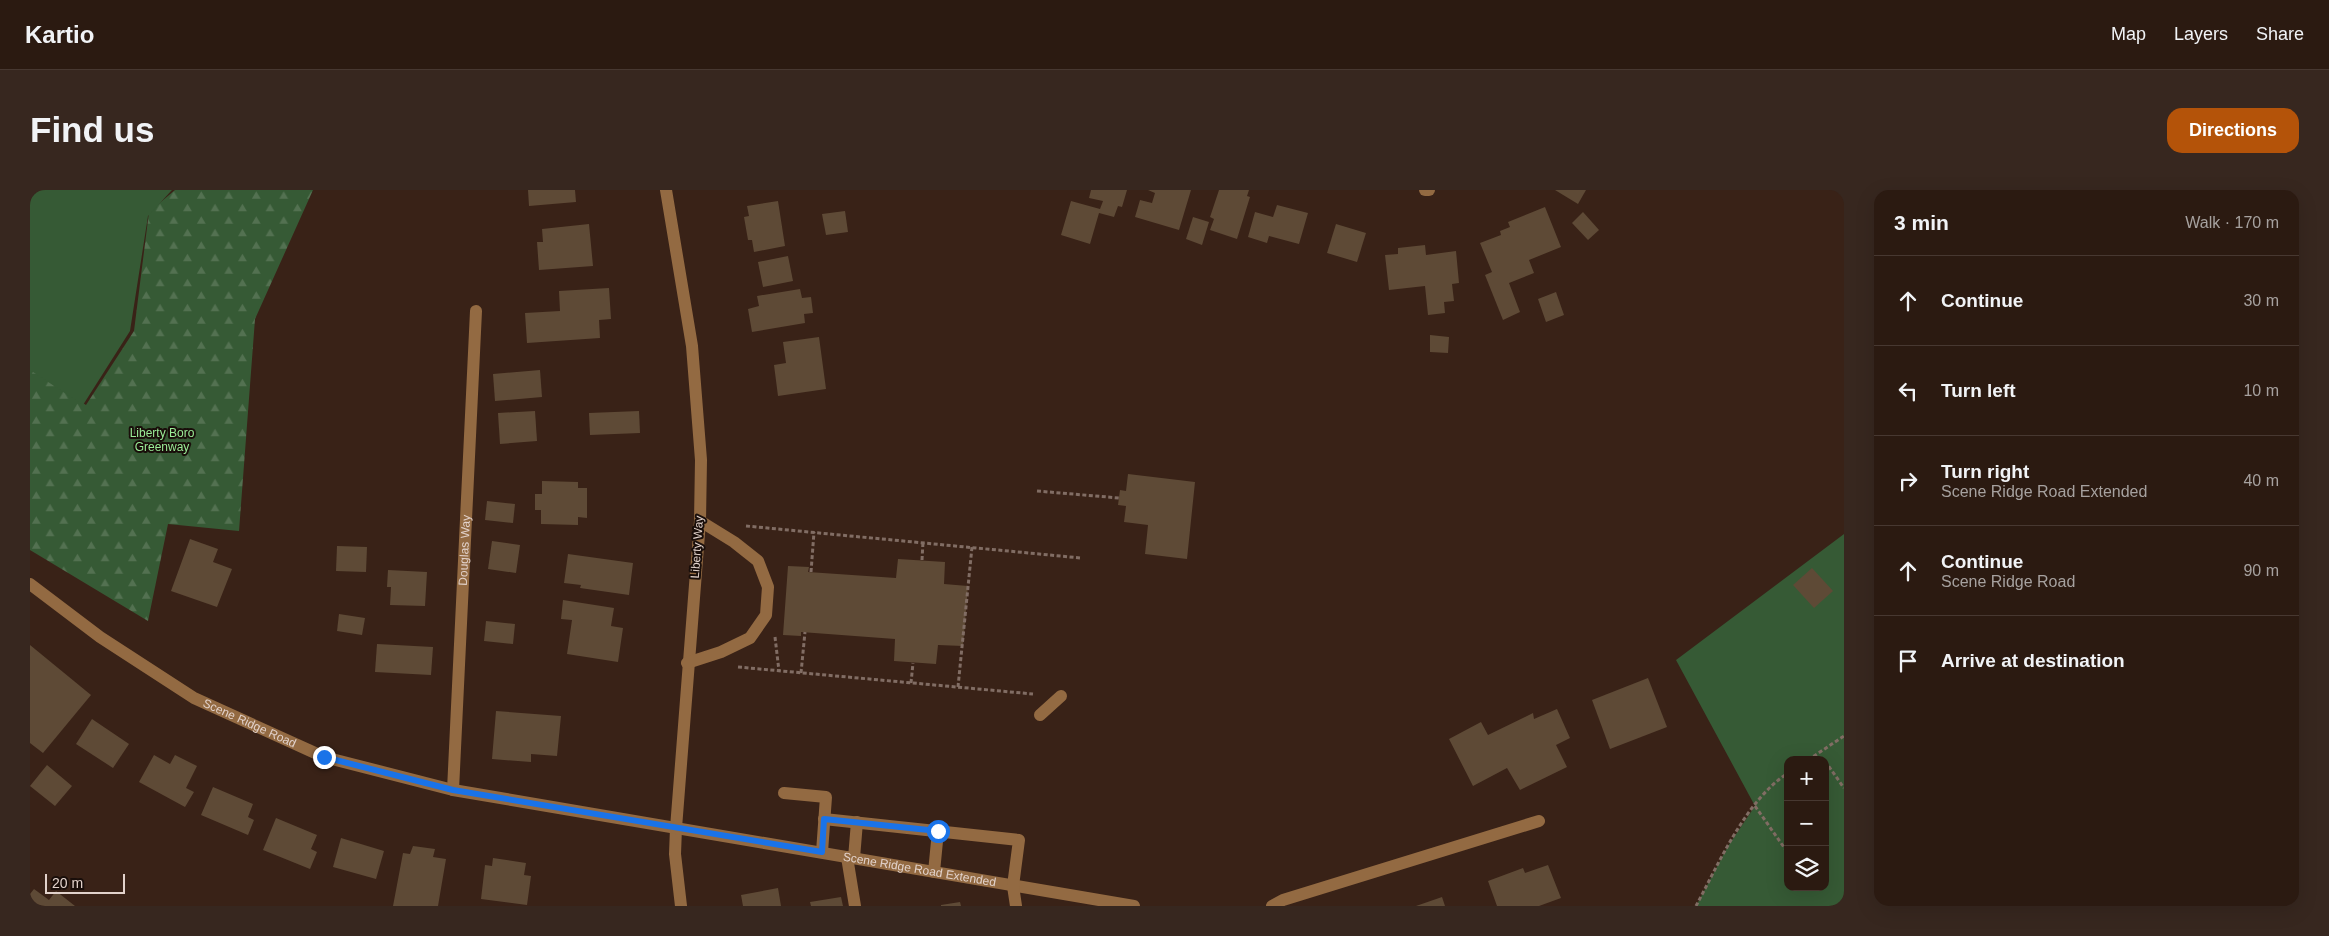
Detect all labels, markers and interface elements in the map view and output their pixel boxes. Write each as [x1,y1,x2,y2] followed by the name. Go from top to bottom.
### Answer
[25,21,94,48] text: Kartio
[2111,24,2146,44] text: Map
[2174,24,2228,44] text: Layers
[2256,24,2304,44] text: Share
[2167,108,2299,153] button: Directions
[30,110,154,149] text: Find us
[1894,211,1949,234] text: 3 min
[2185,214,2279,231] text: Walk · 170 m
[1894,287,1922,315] icon: ahead
[1941,290,2023,311] text: Continue
[2243,292,2279,309] text: 30 m
[1894,377,1922,405] icon: left
[1941,380,2016,401] text: Turn left
[2243,382,2279,399] text: 10 m
[130,426,195,454] park label: Liberty Boro Greenway
[1941,461,2029,482] text: Turn right
[1894,467,1922,495] icon: right
[2243,472,2279,489] text: 40 m
[1941,483,2147,500] text: Scene Ridge Road Extended
[456,514,473,586] street label: Douglas Way
[688,515,706,579] street label: Liberty Way
[1941,551,2023,572] text: Continue
[1894,557,1922,585] icon: ahead
[2243,562,2279,579] text: 90 m
[1941,573,2075,590] text: Scene Ridge Road
[1894,647,1922,675] icon: arrive
[1941,650,2125,671] text: Arrive at destination
[201,696,299,750] street label: Scene Ridge Road
[313,746,336,769] route end
[1784,756,1829,891] map controls
[1784,756,1829,801] button: +
[1784,801,1829,846] button: −
[927,820,950,843] route start
[1784,846,1829,891] button: layers
[842,850,997,889] street label: Scene Ridge Road Extended
[45,871,125,894] scale bar
[52,875,83,891] text: 20 m

